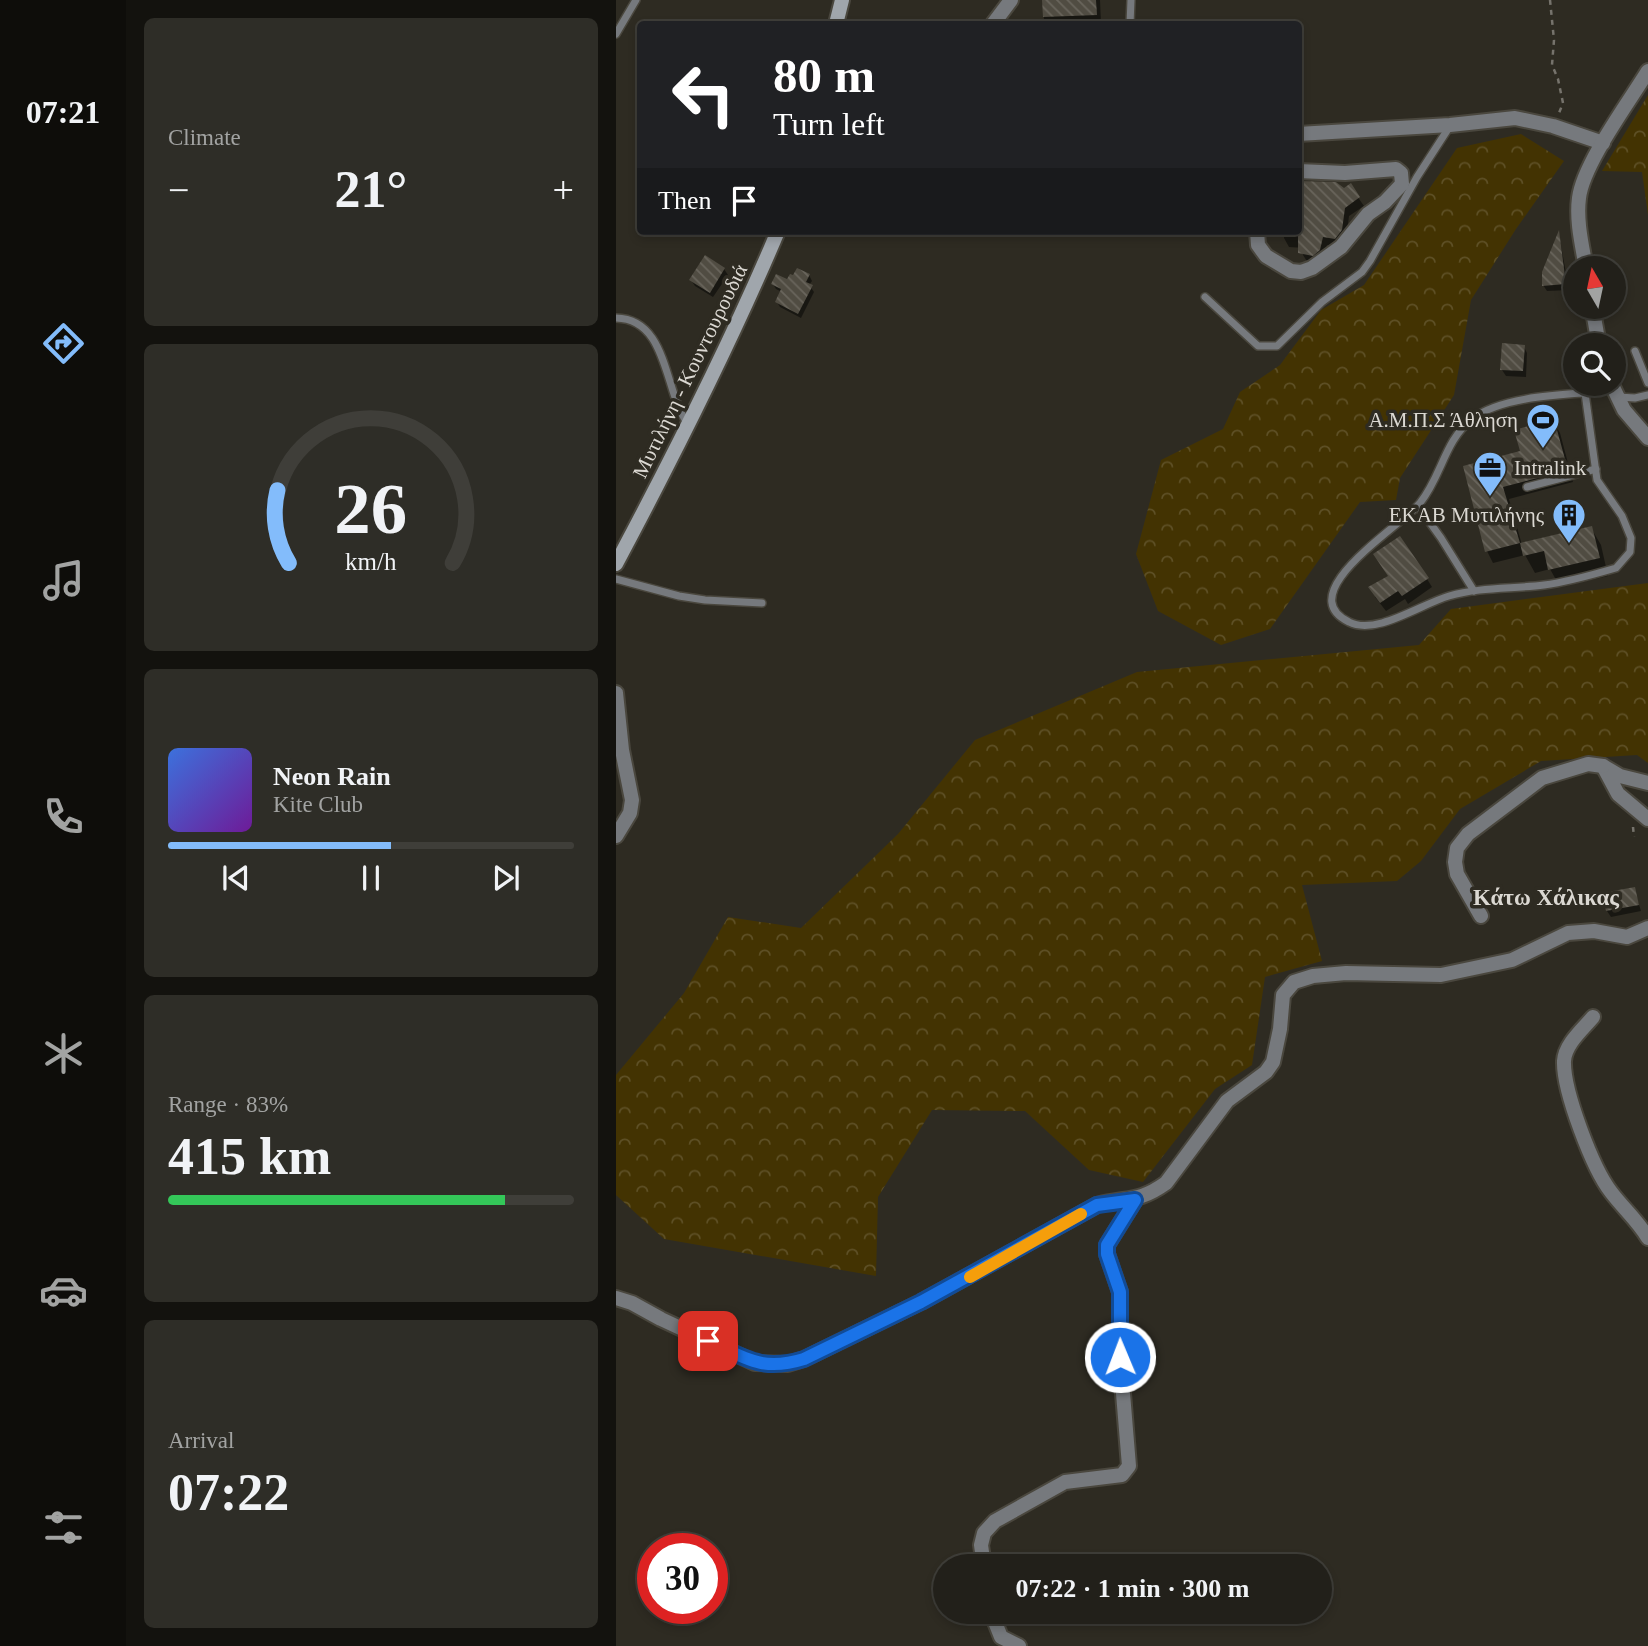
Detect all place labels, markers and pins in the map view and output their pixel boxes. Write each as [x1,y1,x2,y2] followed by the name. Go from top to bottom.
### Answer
[1524,401,1562,450] sports icon: Α.Μ.Π.Σ Άθληση
[1368,408,1518,432] place label: Α.Μ.Π.Σ Άθληση
[1471,449,1509,498] office icon: Intralink
[1514,456,1587,480] place label: Intralink
[1550,496,1588,545] building icon: ΕΚΑΒ Μυτιλήνης
[1389,503,1545,527] place label: ΕΚΑΒ Μυτιλήνης
[678,1311,738,1371] pin

